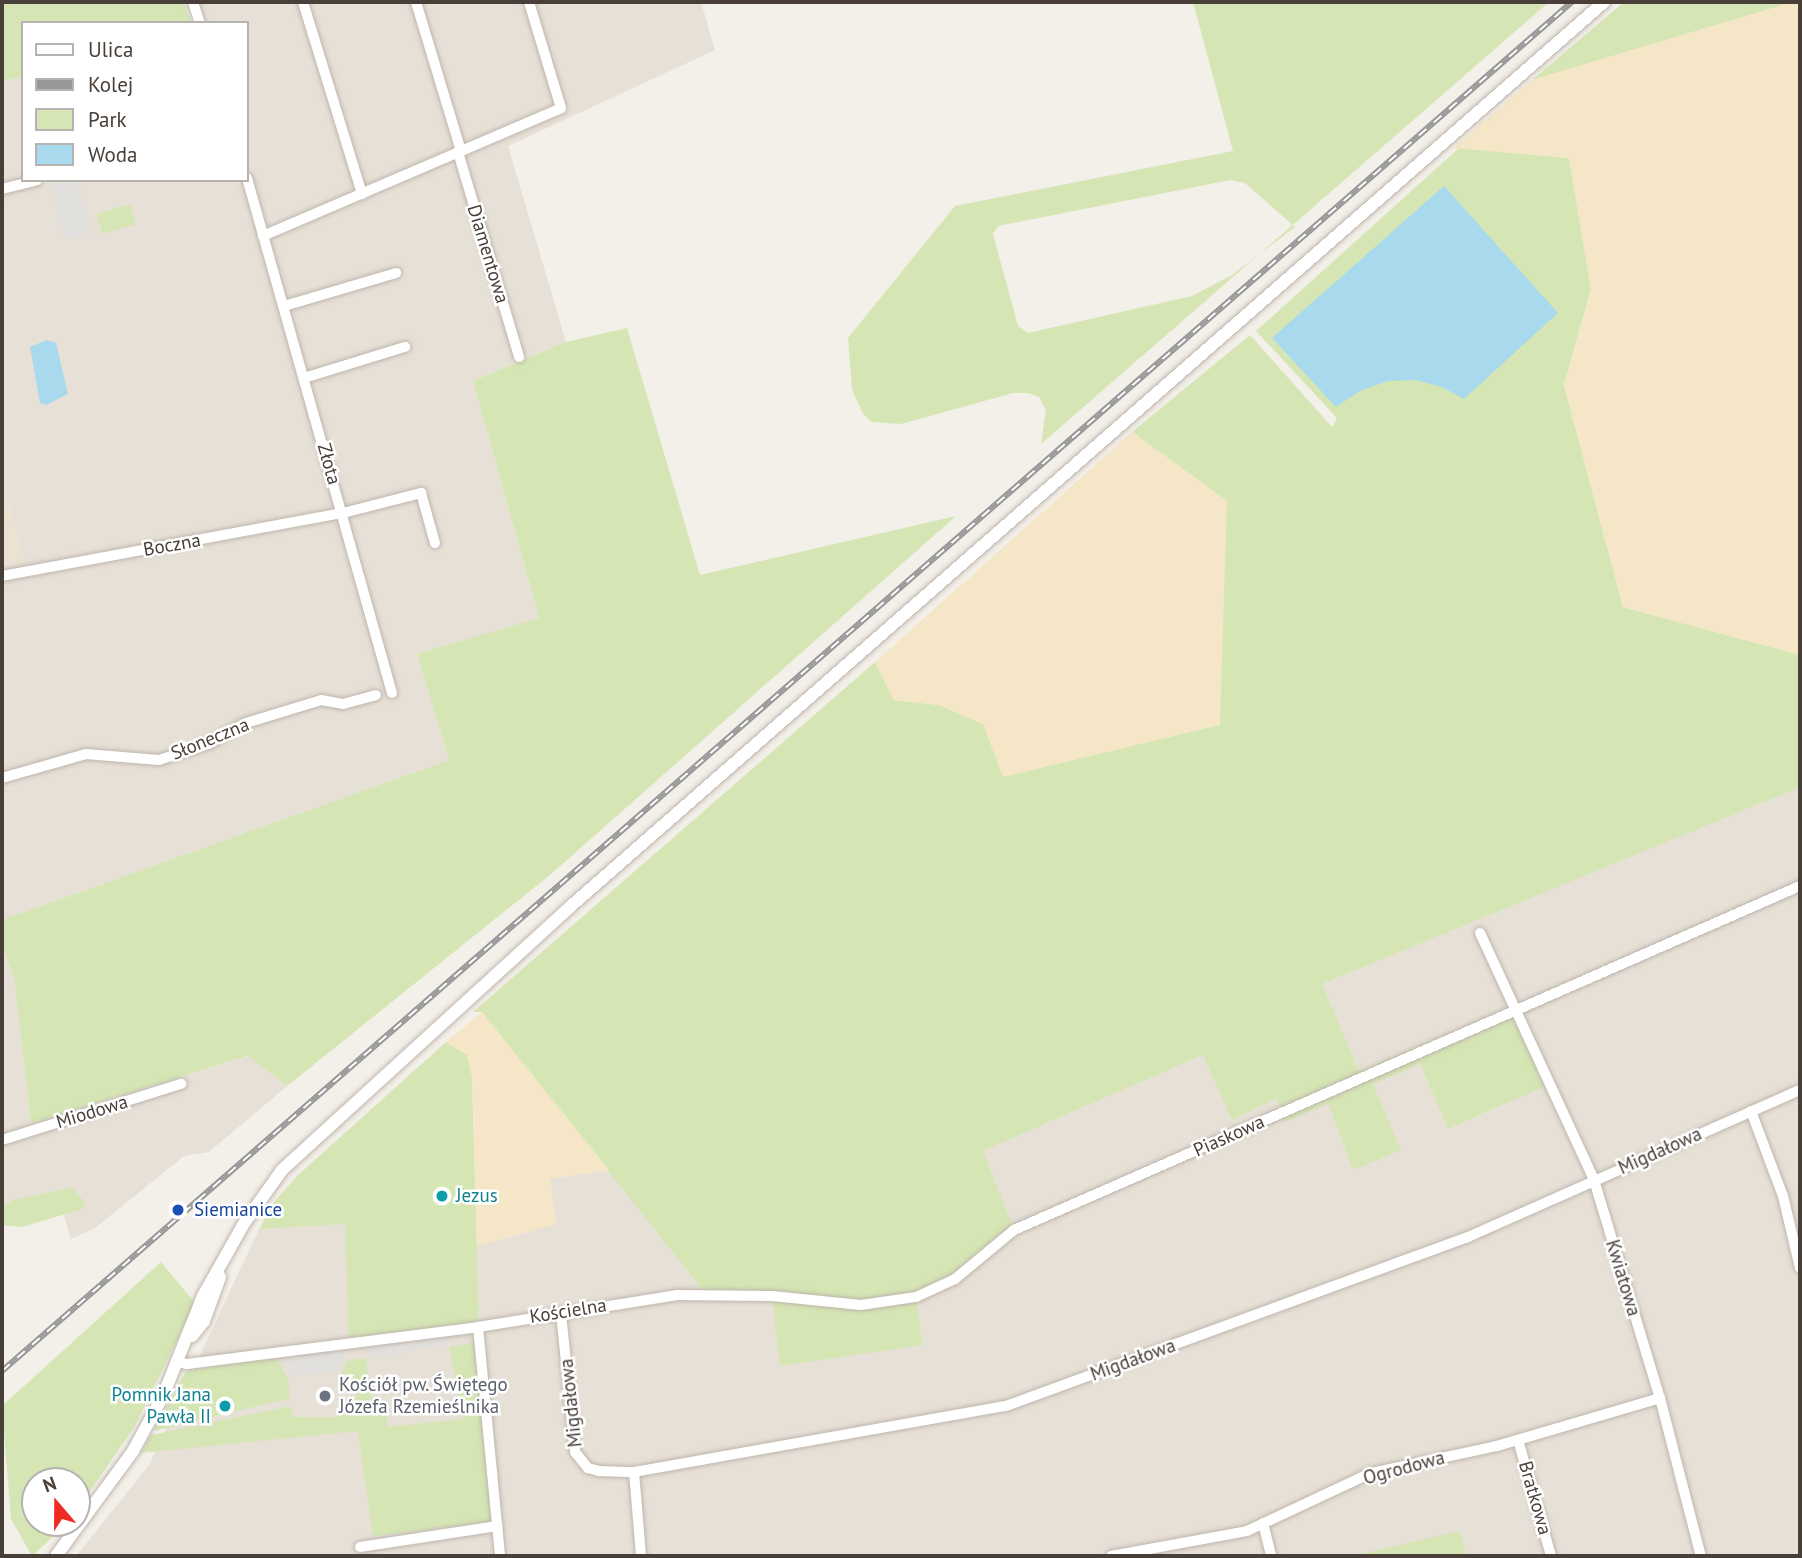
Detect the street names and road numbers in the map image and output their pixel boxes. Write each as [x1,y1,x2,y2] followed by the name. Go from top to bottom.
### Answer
[462,202,514,306] street label: Diamentowa
[312,441,346,487] street label: Złota
[142,529,202,561] street label: Boczna
[168,713,252,765] street label: Słoneczna
[53,1090,131,1134] street label: Miodowa
[1190,1110,1268,1162] street label: Piaskowa
[1615,1123,1705,1179] street label: Migdałowa
[1601,1237,1645,1319] street label: Kwiatowa
[528,1294,608,1328] street label: Kościelna
[1087,1334,1179,1386] street label: Migdałowa
[555,1358,587,1448] street label: Migdałowa
[1361,1446,1447,1490] street label: Ogrodowa
[1514,1458,1556,1538] street label: Bratkowa

